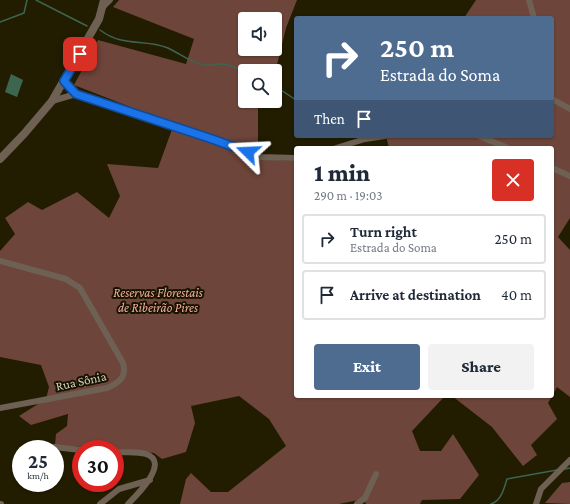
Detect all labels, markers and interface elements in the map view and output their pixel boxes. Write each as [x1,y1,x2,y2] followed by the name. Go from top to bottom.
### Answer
[238,12,282,108] map controls
[238,12,282,56] button: sound
[314,32,366,84] icon: right
[380,32,454,63] text: 250 m
[63,37,97,71] pin
[69,43,91,65] icon: arrive
[238,64,282,108] button: search
[380,65,500,85] text: Estrada do Soma
[353,108,375,130] icon: arrive
[314,111,345,127] text: Then
[227,131,269,173] position arrow
[314,159,370,186] text: 1 min
[492,159,534,201] button: close
[314,188,382,203] text: 290 m · 19:03
[350,224,417,240] text: Turn right
[316,228,338,250] icon: right
[494,231,532,247] text: 250 m
[350,240,437,255] text: Estrada do Soma
[316,284,338,306] icon: arrive
[113,285,203,315] park label: Reservas Florestais de Ribeirão Pires
[350,287,481,303] text: Arrive at destination
[501,287,532,303] text: 40 m
[314,344,420,390] button: Exit
[428,344,534,390] button: Share
[54,368,108,394] street label: Rua Sônia
[72,440,124,492] speed limit sign: 30
[28,450,48,472] text: 25
[27,470,49,481] text: km/h

